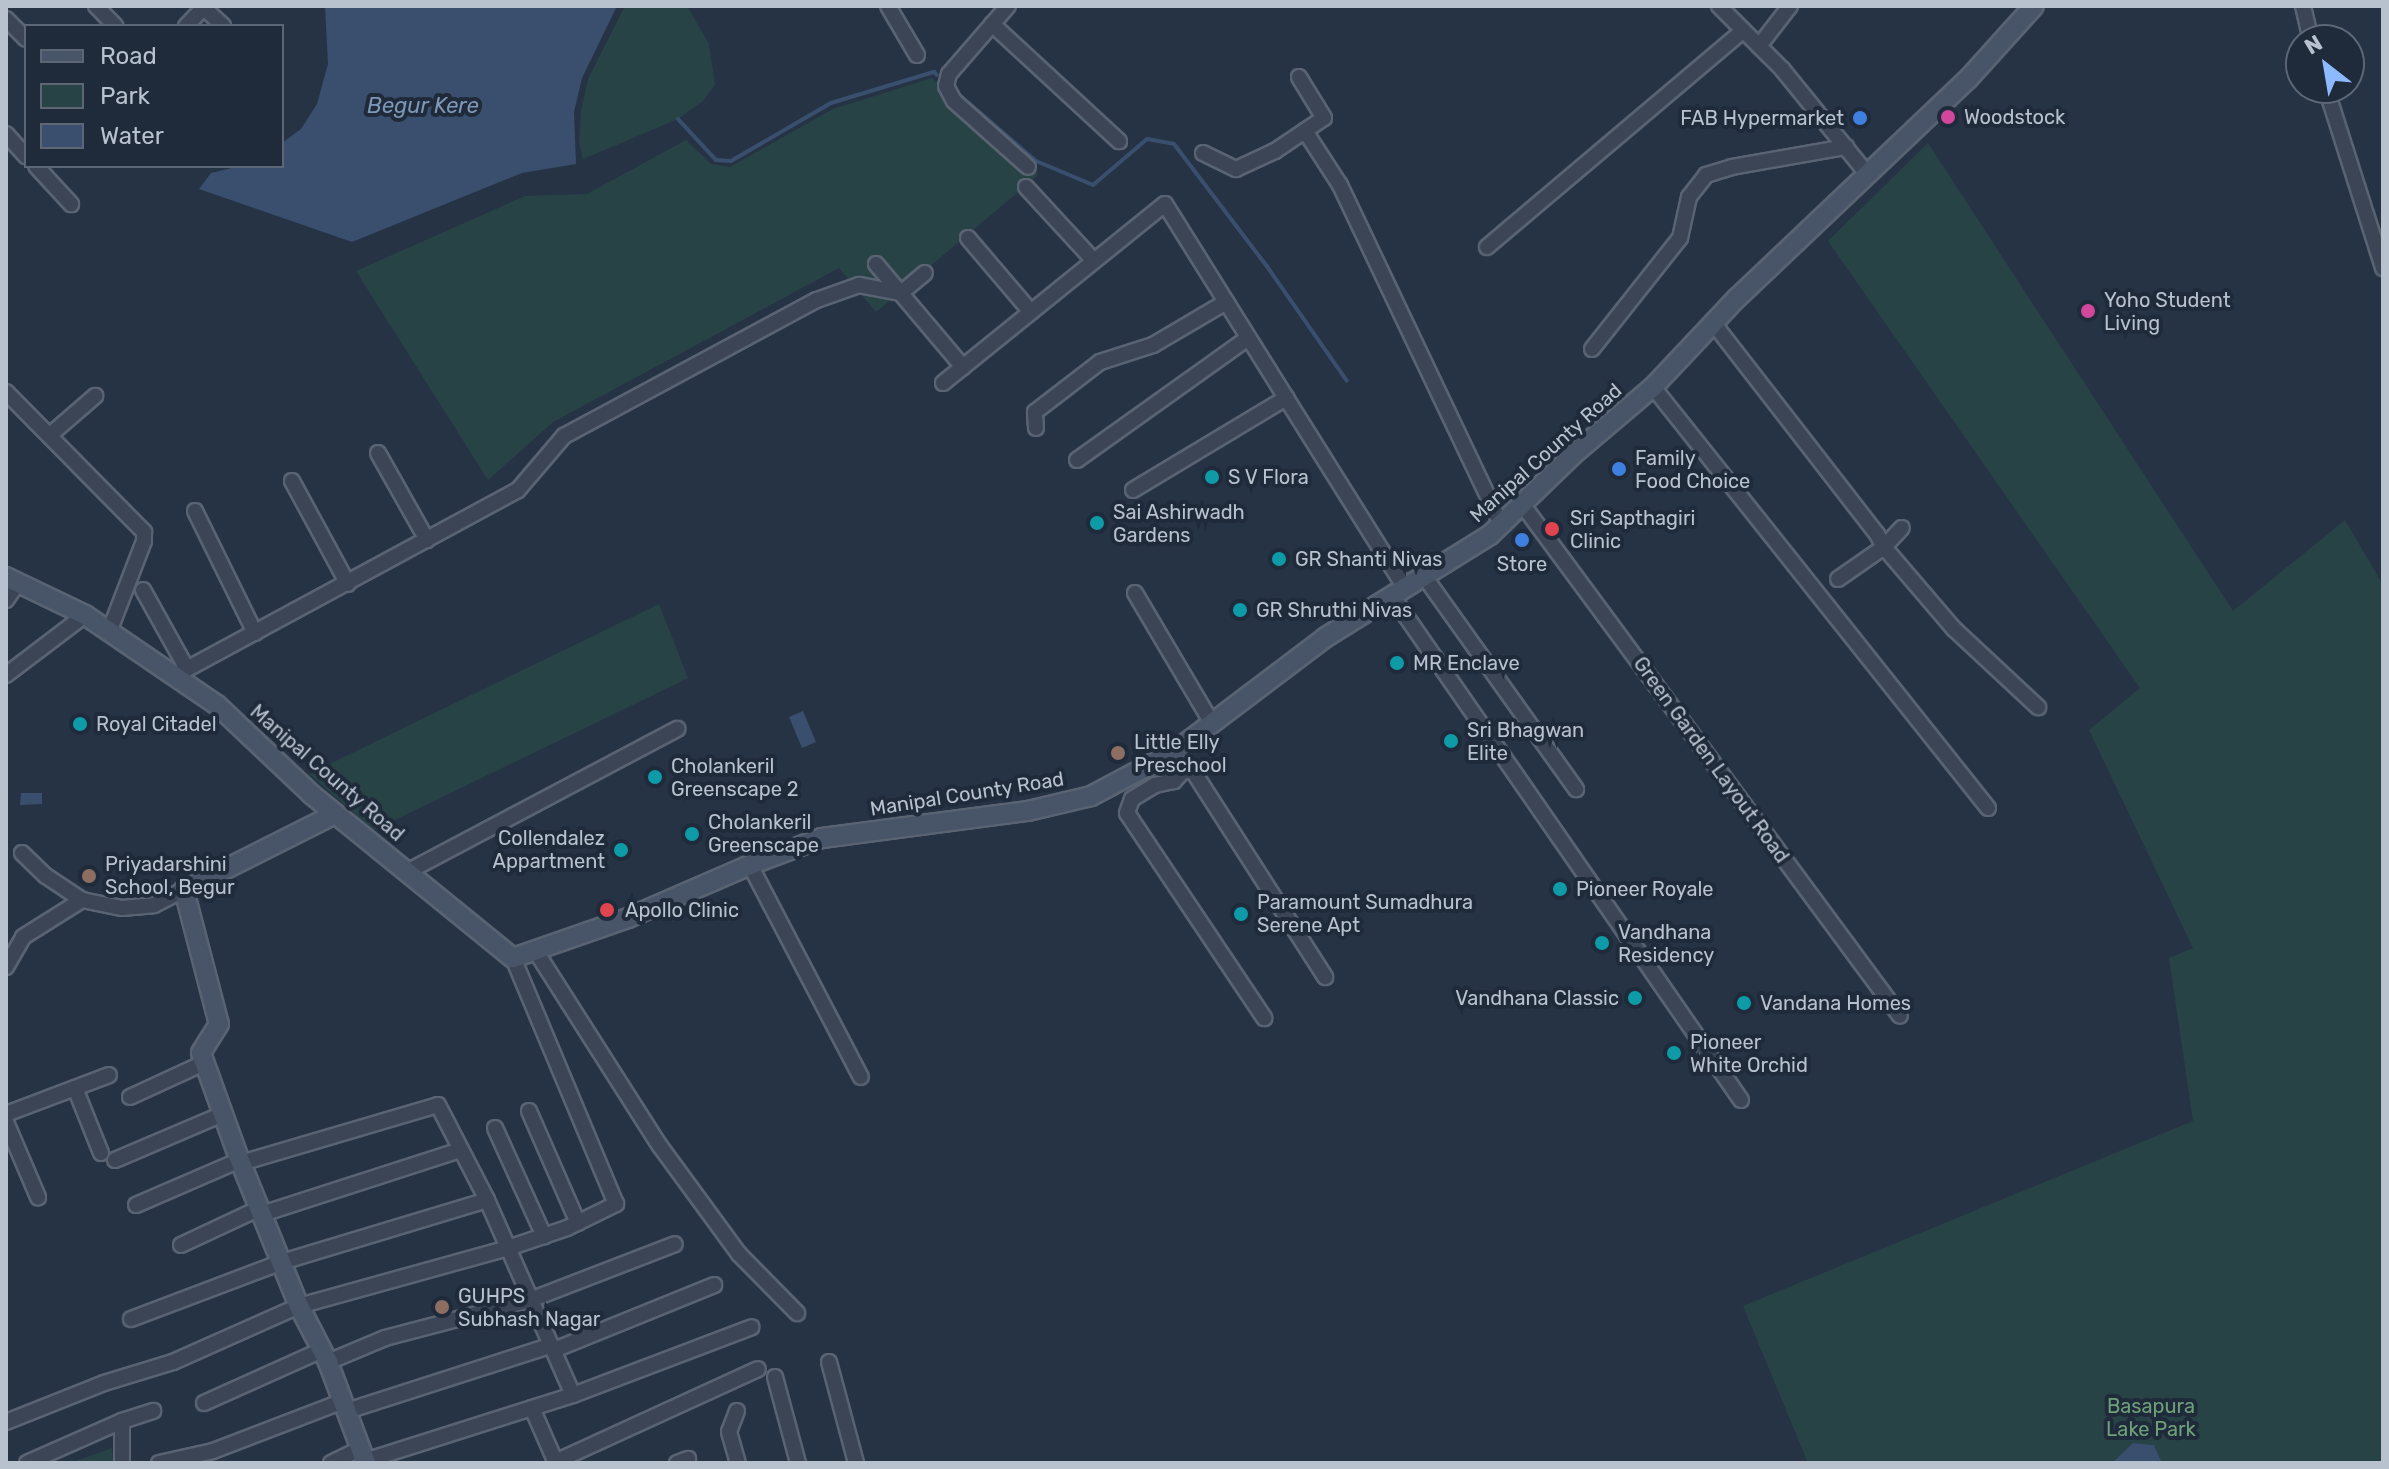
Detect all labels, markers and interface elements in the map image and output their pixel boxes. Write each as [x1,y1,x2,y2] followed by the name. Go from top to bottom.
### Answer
[24,24,284,168] legend
[2285,24,2365,104] north arrow
[2300,29,2327,60] text: N
[100,42,157,70] text: Road
[100,82,150,110] text: Park
[367,93,479,119] water label: Begur Kere
[1964,105,2065,129] place label: Woodstock
[1680,106,1844,130] place label: FAB Hypermarket
[1939,108,1957,126] marker: Woodstock
[1851,109,1869,127] marker: FAB Hypermarket
[100,122,164,150] text: Water
[2104,288,2230,335] place label: Yoho Student Living
[2079,302,2097,320] marker: Yoho Student Living
[1465,378,1627,528] street label: Manipal County Road
[1635,446,1750,493] place label: Family Food Choice
[1610,460,1628,478] marker: Family Food Choice
[1228,465,1310,489] place label: S V Flora
[1203,468,1221,486] marker: S V Flora
[1113,500,1245,547] place label: Sai Ashirwadh Gardens
[1570,506,1695,553] place label: Sri Sapthagiri Clinic
[1088,514,1106,532] marker: Sai Ashirwadh Gardens
[1541,518,1563,540] marker: Sri Sapthagiri Clinic
[1513,531,1531,549] marker: Store
[1295,547,1442,571] place label: GR Shanti Nivas
[1270,550,1288,568] marker: GR Shanti Nivas
[1497,552,1547,576] place label: Store
[1256,598,1412,622] place label: GR Shruthi Nivas
[1231,601,1249,619] marker: GR Shruthi Nivas
[1413,651,1520,675] place label: MR Enclave
[1628,652,1794,868] street label: Green Garden Layout Road
[1388,654,1406,672] marker: MR Enclave
[245,699,409,847] street label: Manipal County Road
[96,712,216,736] place label: Royal Citadel
[71,715,89,733] marker: Royal Citadel
[1467,718,1584,765] place label: Sri Bhagwan Elite
[1134,730,1227,777] place label: Little Elly Preschool
[1442,732,1460,750] marker: Sri Bhagwan Elite
[1109,744,1127,762] marker: Little Elly Preschool
[671,754,799,801] place label: Cholankeril Greenscape 2
[868,767,1066,821] street label: Manipal County Road
[646,768,664,786] marker: Cholankeril Greenscape 2
[708,810,819,857] place label: Cholankeril Greenscape
[683,825,701,843] marker: Cholankeril Greenscape
[493,826,605,873] place label: Collendalez Appartment
[612,841,630,859] marker: Collendalez Appartment
[105,852,234,899] place label: Priyadarshini School, Begur
[80,867,98,885] marker: Priyadarshini School, Begur
[1576,877,1714,901] place label: Pioneer Royale
[1551,880,1569,898] marker: Pioneer Royale
[1257,890,1473,937] place label: Paramount Sumadhura Serene Apt
[625,898,739,922] place label: Apollo Clinic
[596,899,618,921] marker: Apollo Clinic
[1232,905,1250,923] marker: Paramount Sumadhura Serene Apt
[1618,920,1714,967] place label: Vandhana Residency
[1593,934,1611,952] marker: Vandhana Residency
[1455,986,1619,1010] place label: Vandhana Classic
[1626,989,1644,1007] marker: Vandhana Classic
[1760,991,1911,1015] place label: Vandana Homes
[1735,994,1753,1012] marker: Vandana Homes
[1690,1030,1808,1077] place label: Pioneer White Orchid
[1665,1044,1683,1062] marker: Pioneer White Orchid
[458,1284,600,1331] place label: GUHPS Subhash Nagar
[433,1298,451,1316] marker: GUHPS Subhash Nagar
[2106,1394,2196,1441] park label: Basapura Lake Park

